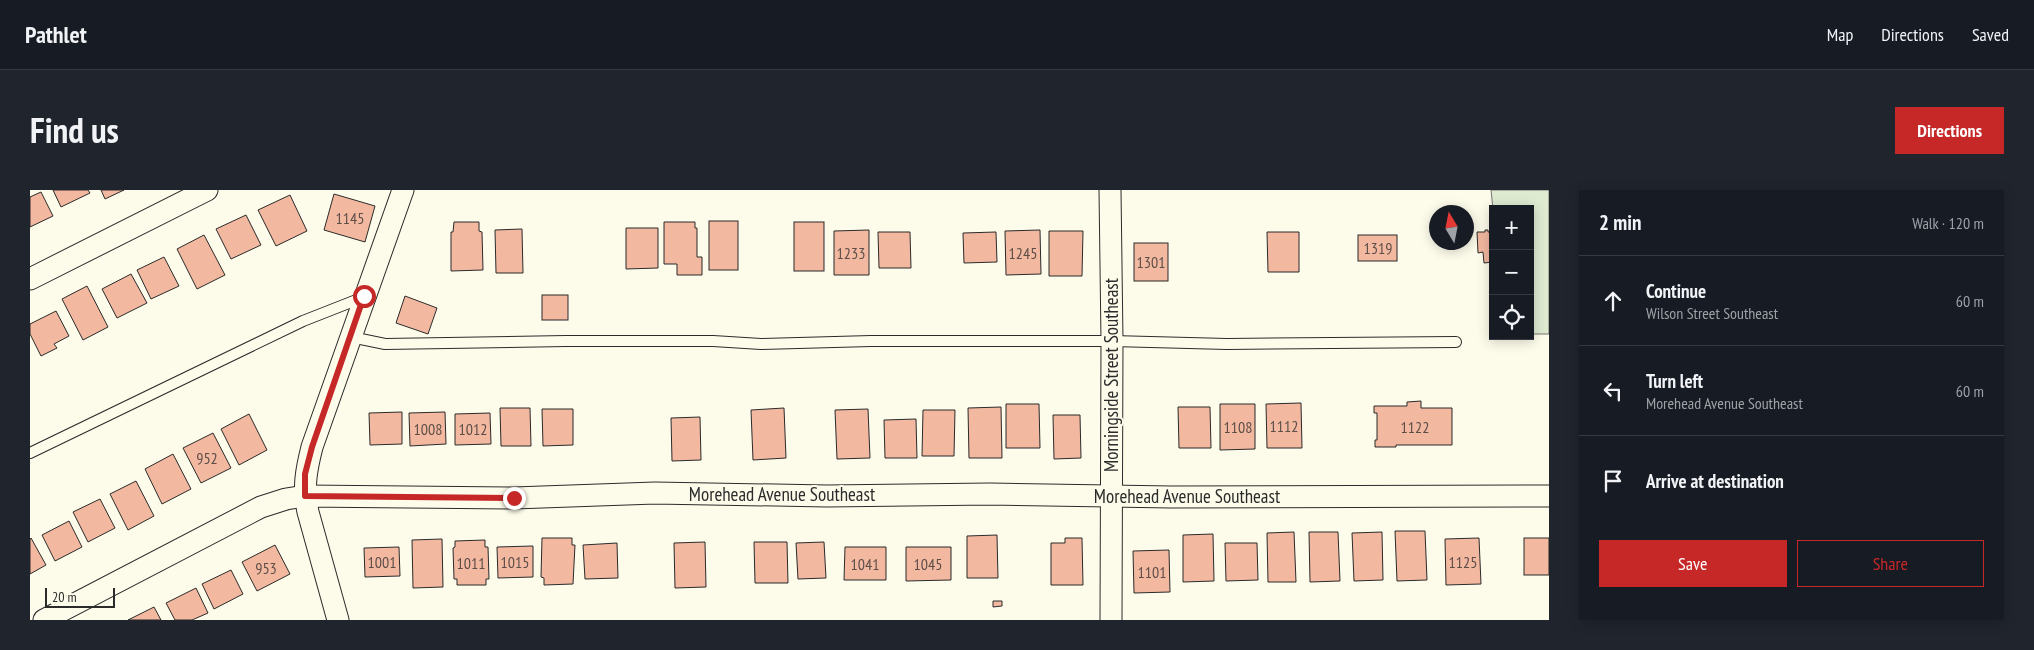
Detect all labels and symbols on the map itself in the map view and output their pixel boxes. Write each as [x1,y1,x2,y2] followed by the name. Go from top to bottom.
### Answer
[1429,205,1474,250] north arrow
[336,208,364,228] house number: 1145
[1364,238,1392,258] house number: 1319
[837,243,865,263] house number: 1233
[1009,243,1037,263] house number: 1245
[1137,252,1165,272] house number: 1301
[1099,277,1123,472] street label: Morningside Street Southeast
[353,285,376,308] route start
[1270,416,1298,436] house number: 1112
[1224,417,1252,437] house number: 1108
[1401,417,1429,437] house number: 1122
[414,419,442,439] house number: 1008
[459,419,487,439] house number: 1012
[196,448,218,468] house number: 952
[689,482,876,506] street label: Morehead Avenue Southeast
[1094,484,1281,508] street label: Morehead Avenue Southeast
[503,487,526,510] route end
[368,552,396,572] house number: 1001
[501,552,529,572] house number: 1015
[1449,552,1477,572] house number: 1125
[457,553,485,573] house number: 1011
[851,554,879,574] house number: 1041
[914,554,942,574] house number: 1045
[255,558,277,578] house number: 953
[1138,562,1166,582] house number: 1101
[45,585,115,608] scale bar

